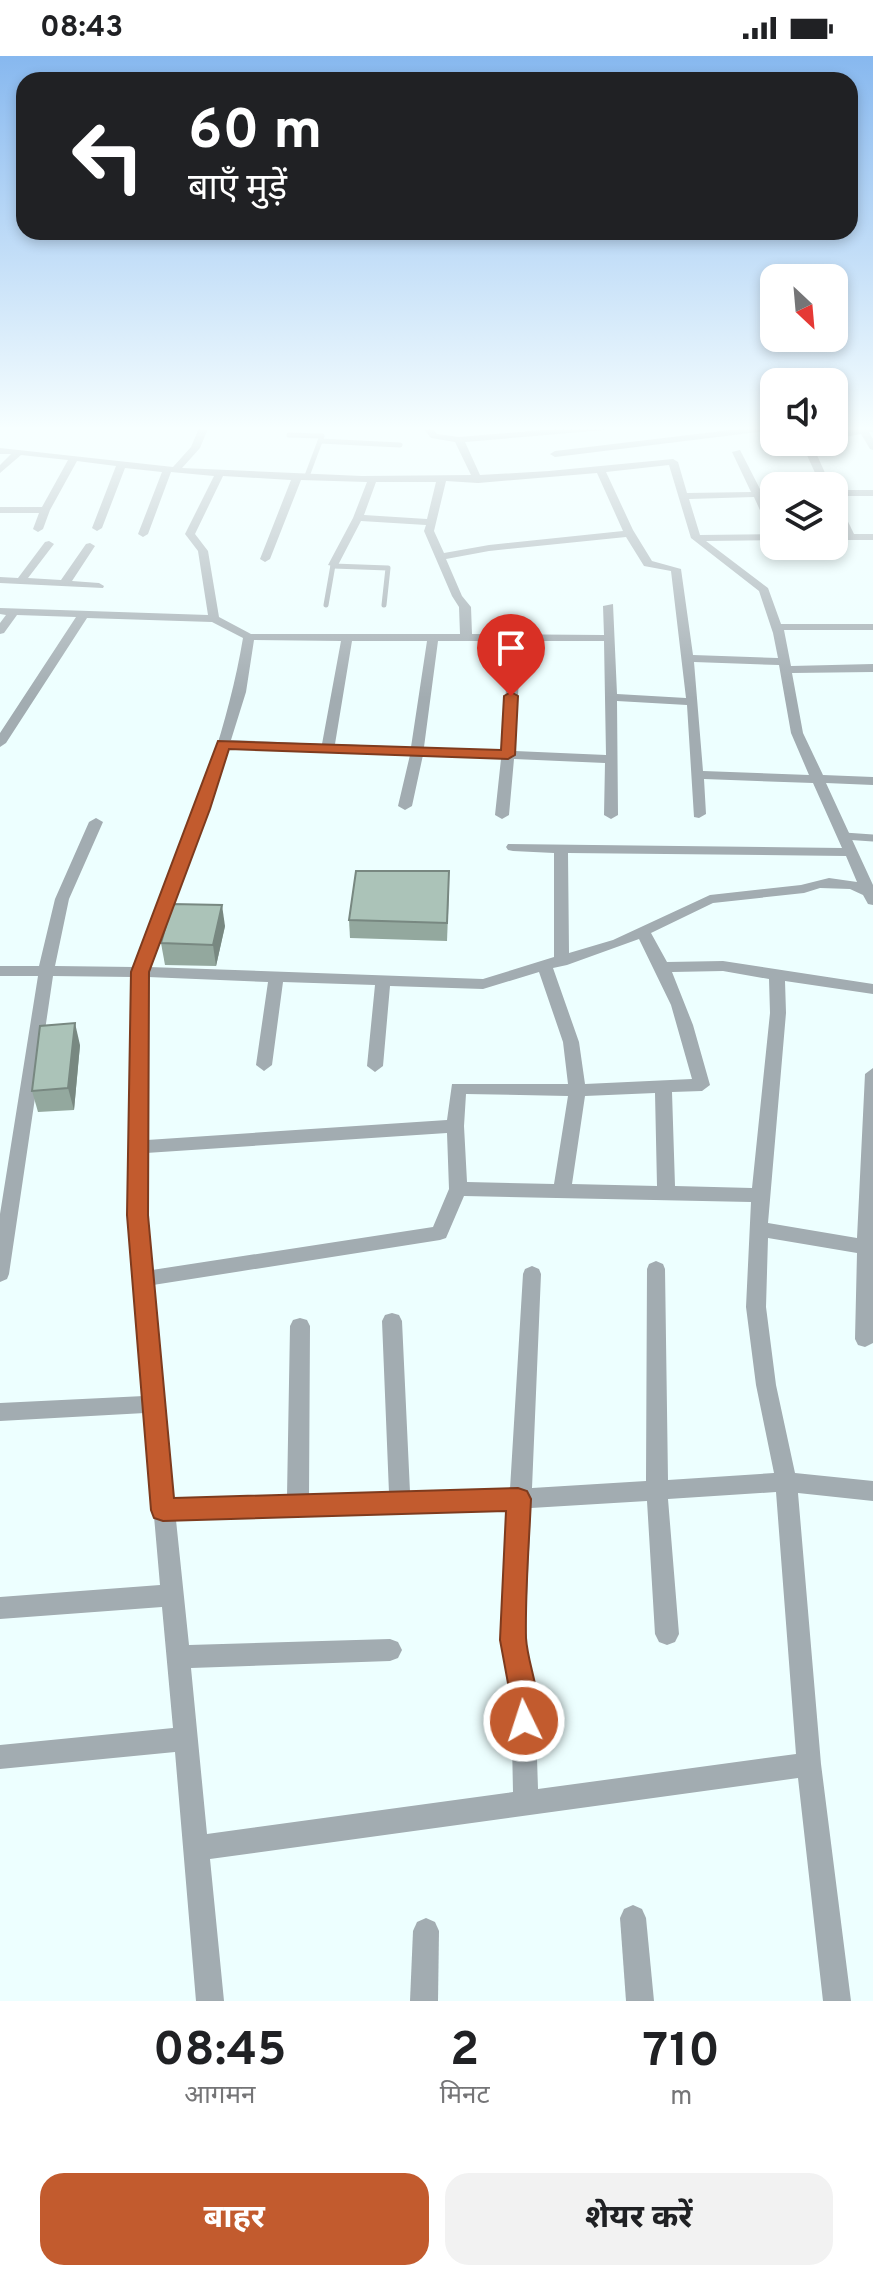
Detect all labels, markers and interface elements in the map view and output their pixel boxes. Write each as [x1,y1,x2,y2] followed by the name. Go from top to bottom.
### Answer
[40,10,123,47] text: 08:43
[188,98,322,168] text: 60 m
[56,104,160,208] icon: left
[188,167,287,213] text: बाएँ मुड़ें
[760,264,848,352] north arrow
[760,264,848,560] map controls
[760,368,848,456] button: sound
[760,472,848,560] button: layers
[477,614,545,696] pin
[489,626,533,670] icon: arrive
[482,1679,566,1763] position arrow
[153,2022,287,2082] text: 08:45
[450,2022,479,2082] text: 2
[643,2023,720,2083] text: 710
[184,2080,255,2113] text: आगमन
[440,2080,490,2113] text: मिनट
[670,2081,692,2114] text: m
[40,2173,429,2265] button: बाहर
[445,2173,833,2265] button: शेयर करें

